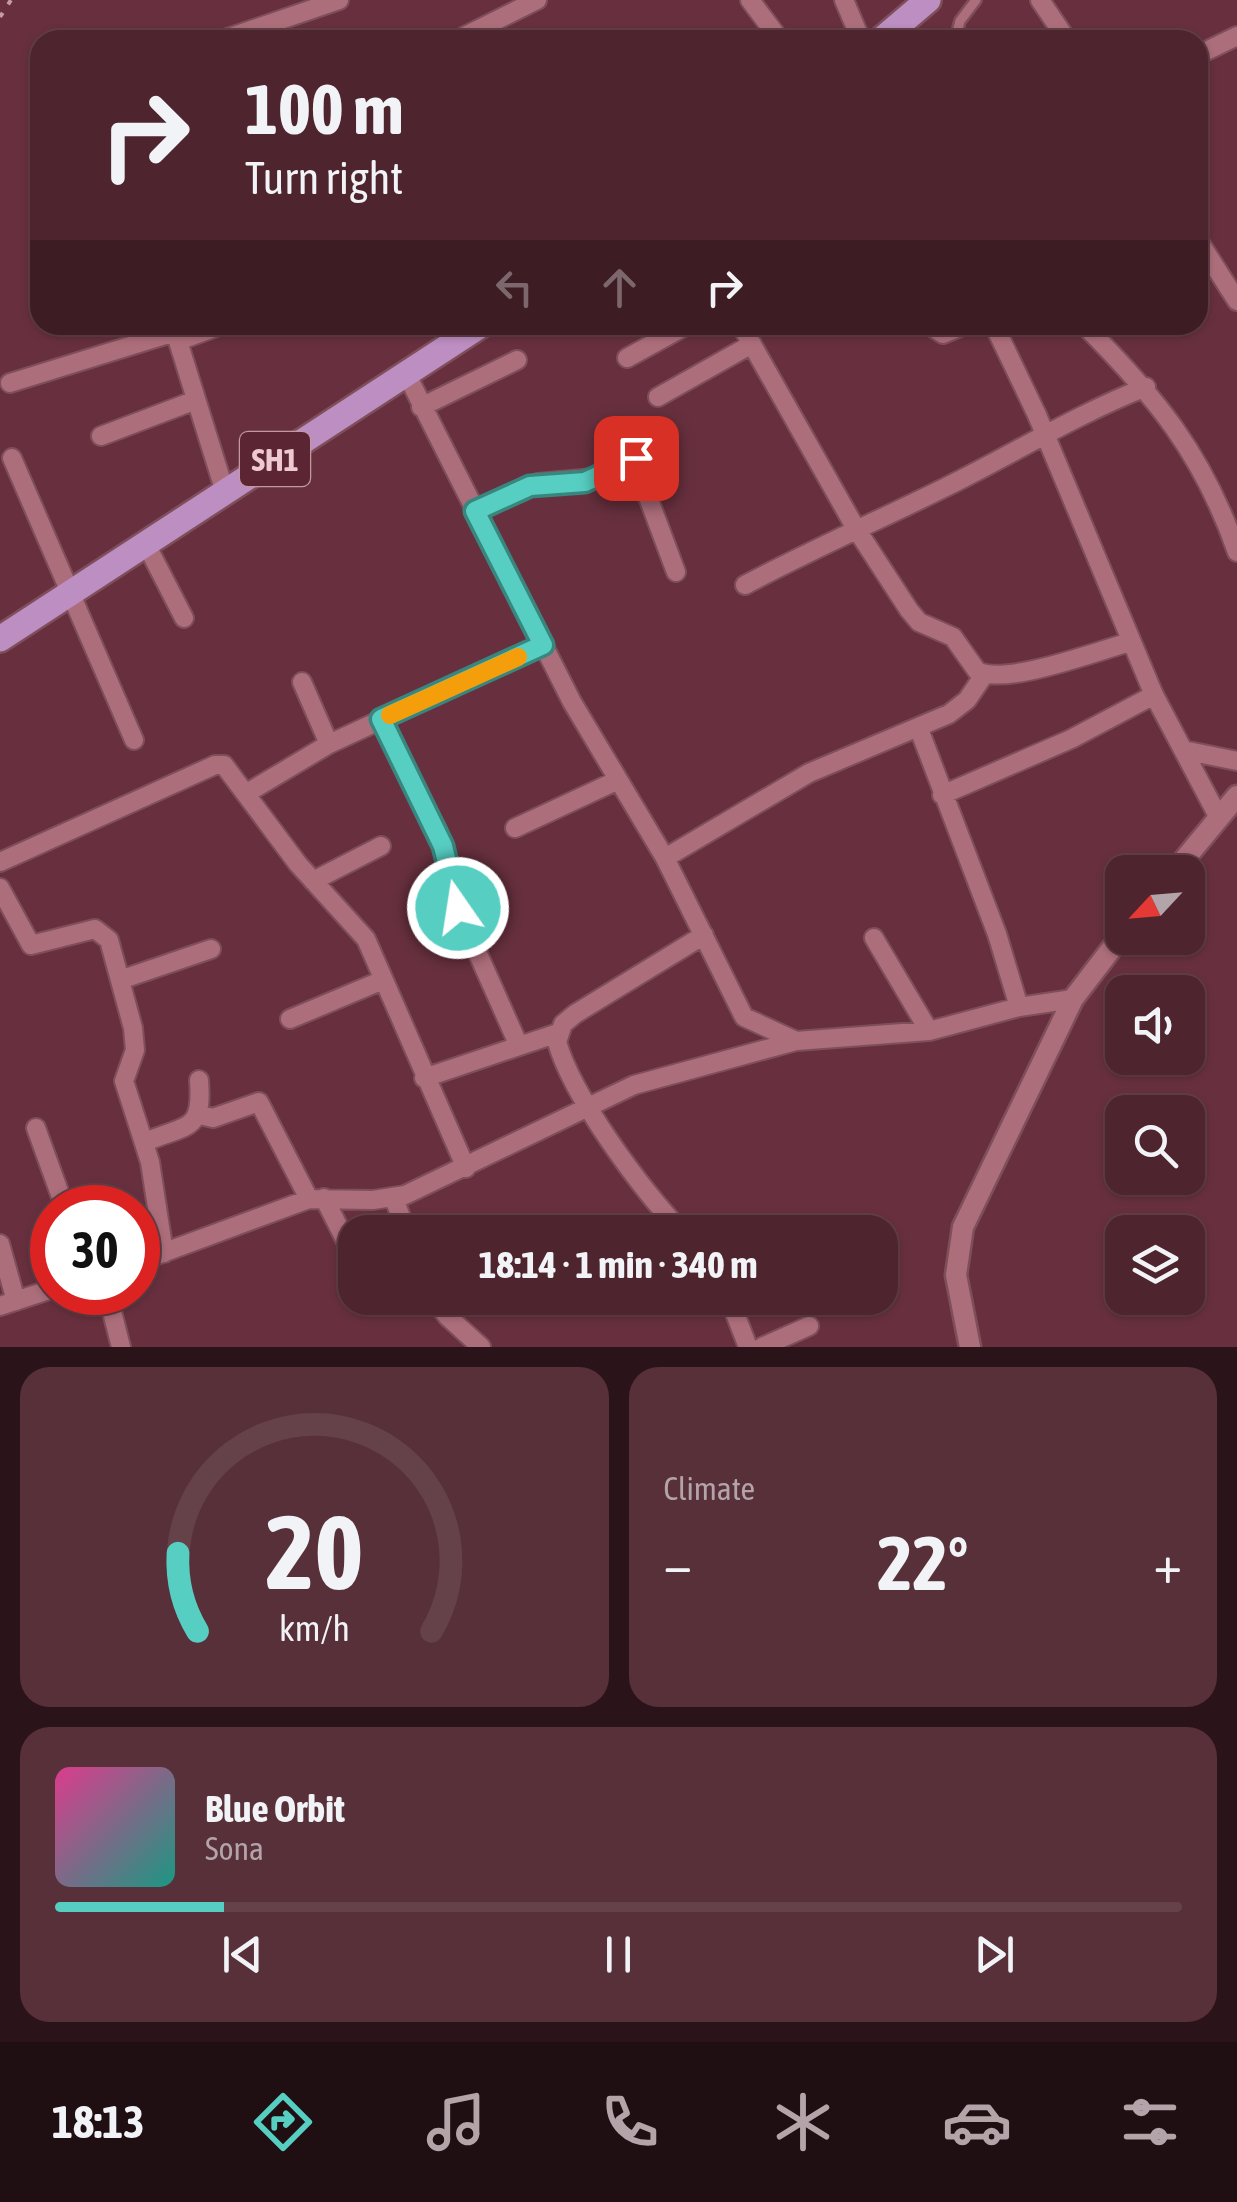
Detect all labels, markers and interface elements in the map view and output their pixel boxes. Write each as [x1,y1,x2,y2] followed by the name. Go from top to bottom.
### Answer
[245,69,404,149] text: 100 m
[80,70,210,200] icon: right
[245,152,403,204] text: Turn right
[487,260,542,315] icon: left
[592,260,647,315] icon: ahead
[697,260,752,315] icon: right
[594,416,679,501] pin
[609,431,664,486] icon: arrive
[240,432,310,486] road number: SH1
[1105,855,1205,955] north arrow
[1105,855,1205,1315] map controls
[406,856,510,960] position arrow
[1105,975,1205,1075] button: sound
[1105,1095,1205,1195] button: search
[30,1185,160,1315] speed limit sign: 30
[1105,1215,1205,1315] button: layers
[478,1243,758,1286] text: 18:14 · 1 min · 340 m
[664,1470,755,1507] text: Climate
[265,1492,363,1611] text: 20
[877,1520,968,1606] text: 22°
[664,1532,692,1595] text: −
[1153,1532,1182,1595] text: +
[279,1608,350,1649] text: km/h
[205,1787,345,1830] text: Blue Orbit
[205,1830,264,1867] text: Sona
[215,1927,270,1982] icon: previous
[591,1927,646,1982] icon: pause
[967,1927,1022,1982] icon: next
[248,2087,318,2157] icon: directions
[421,2087,491,2157] icon: music
[595,2087,665,2157] icon: phone
[768,2087,838,2157] icon: climate
[942,2087,1012,2157] icon: car
[1115,2087,1185,2157] icon: filters
[52,2096,144,2148] text: 18:13

